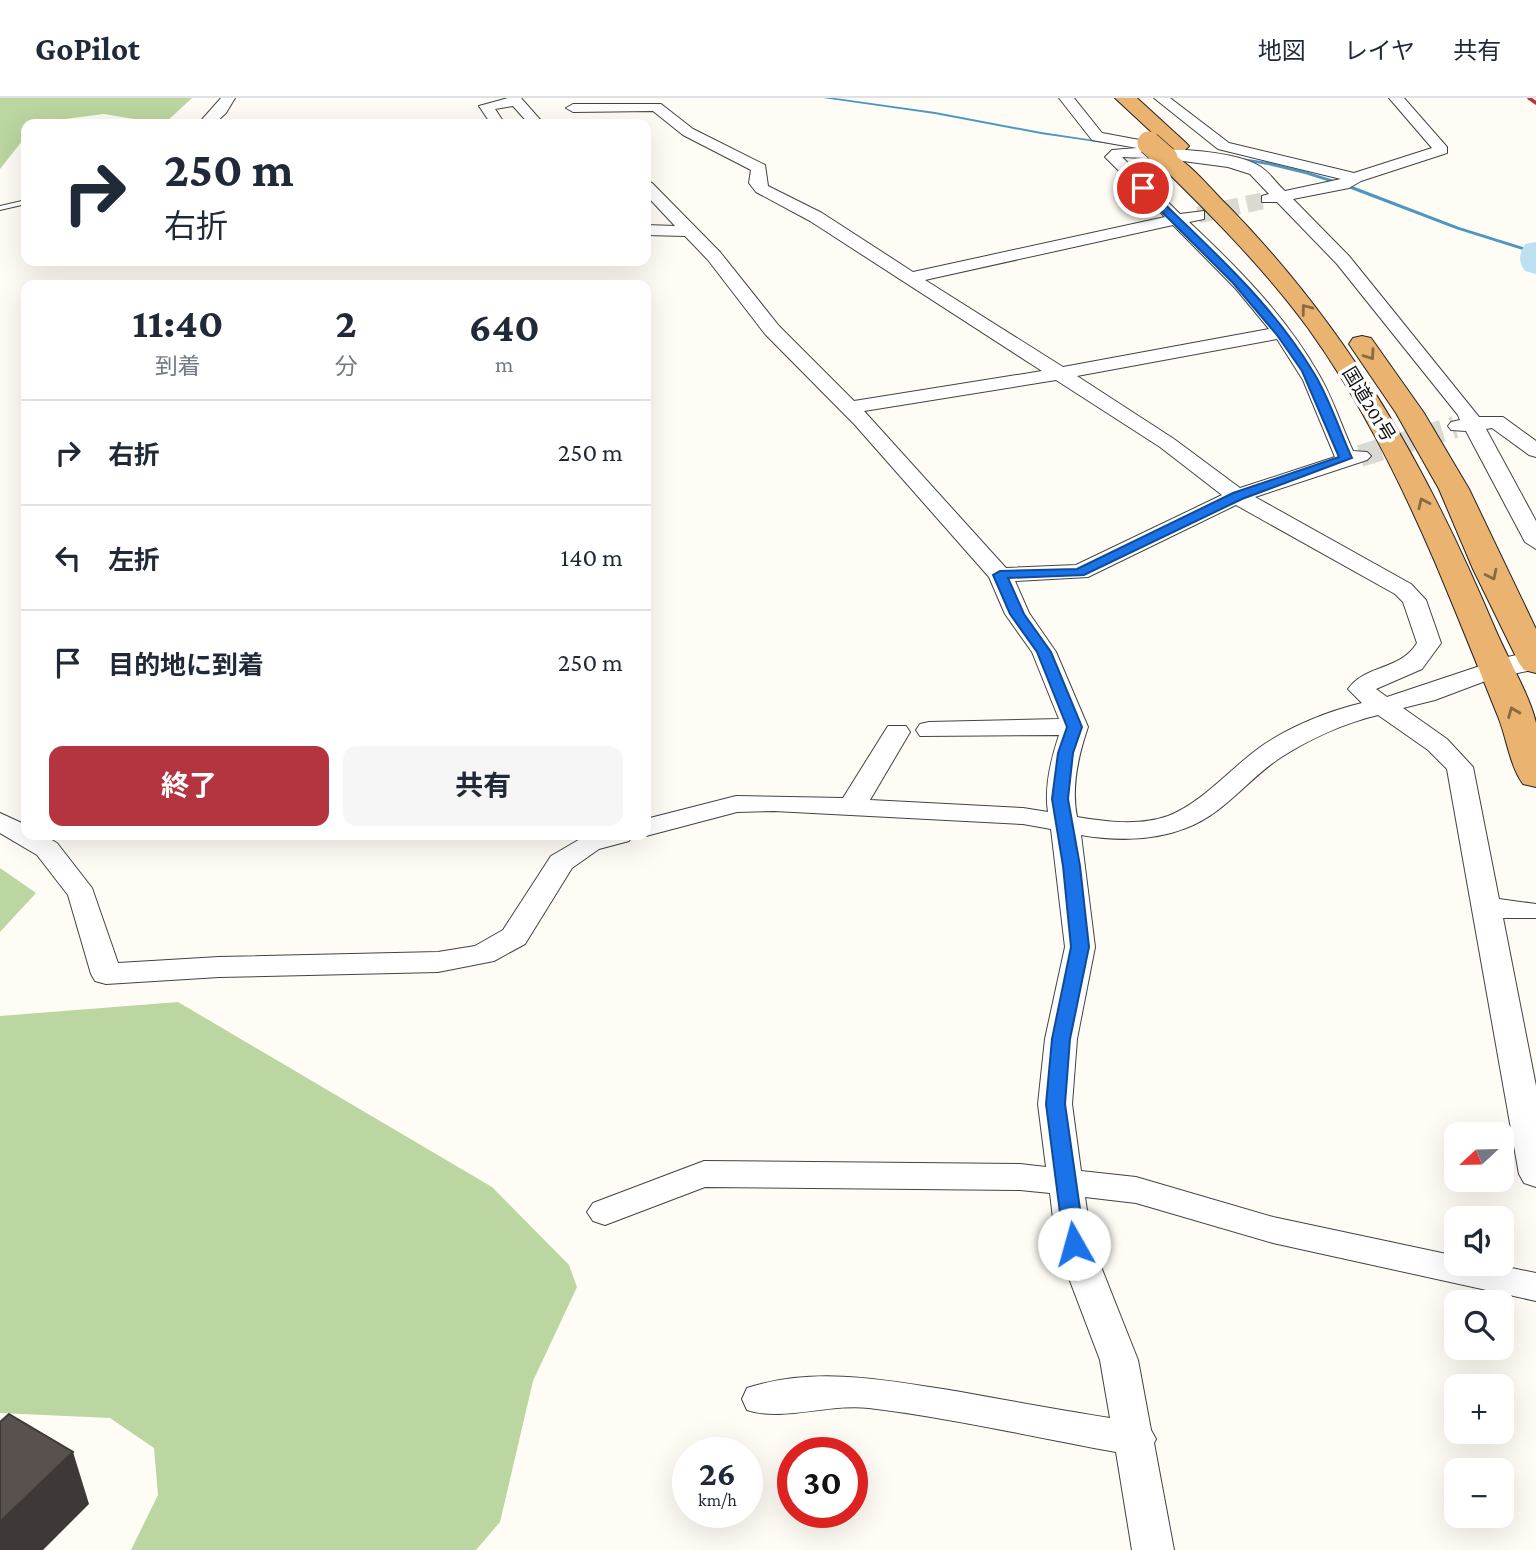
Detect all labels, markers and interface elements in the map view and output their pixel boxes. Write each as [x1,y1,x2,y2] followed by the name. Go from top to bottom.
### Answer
[35,30,140,67] text: GoPilot
[1258,37,1306,64] text: 地図
[1344,37,1415,64] text: レイヤ
[1453,37,1501,64] text: 共有
[164,142,294,197] text: 250 m
[49,147,140,238] icon: right
[1113,158,1173,218] pin
[1124,169,1162,207] icon: arrive
[164,208,228,244] text: 右折
[132,299,223,346] text: 11:40
[335,299,357,346] text: 2
[469,303,540,350] text: 640
[1301,304,1314,317] one-way arrow
[1362,347,1374,360] one-way arrow
[495,351,514,377] text: m
[155,353,201,379] text: 到着
[335,353,358,379] text: 分
[1339,363,1399,445] street label: 国道201号
[49,434,87,472] icon: right
[558,438,623,467] text: 250 m
[108,441,160,470] text: 右折
[1417,498,1431,510] one-way arrow
[49,539,87,577] icon: left
[561,543,623,572] text: 140 m
[108,546,160,575] text: 左折
[1484,568,1498,580] one-way arrow
[49,644,87,682] icon: arrive
[558,648,623,677] text: 250 m
[108,651,264,680] text: 目的地に到着
[1507,707,1521,719] one-way arrow
[49,746,329,826] button: 終了
[343,746,623,826] button: 共有
[1444,1122,1514,1192] north arrow
[1444,1122,1514,1528] map controls
[1444,1206,1514,1276] button: sound
[1037,1207,1111,1281] position arrow
[1444,1290,1514,1360] button: search
[1444,1374,1514,1444] button: +
[777,1437,868,1528] speed limit sign: 30
[699,1454,736,1493] text: 26
[1444,1458,1514,1528] button: −
[698,1490,737,1510] text: km/h

